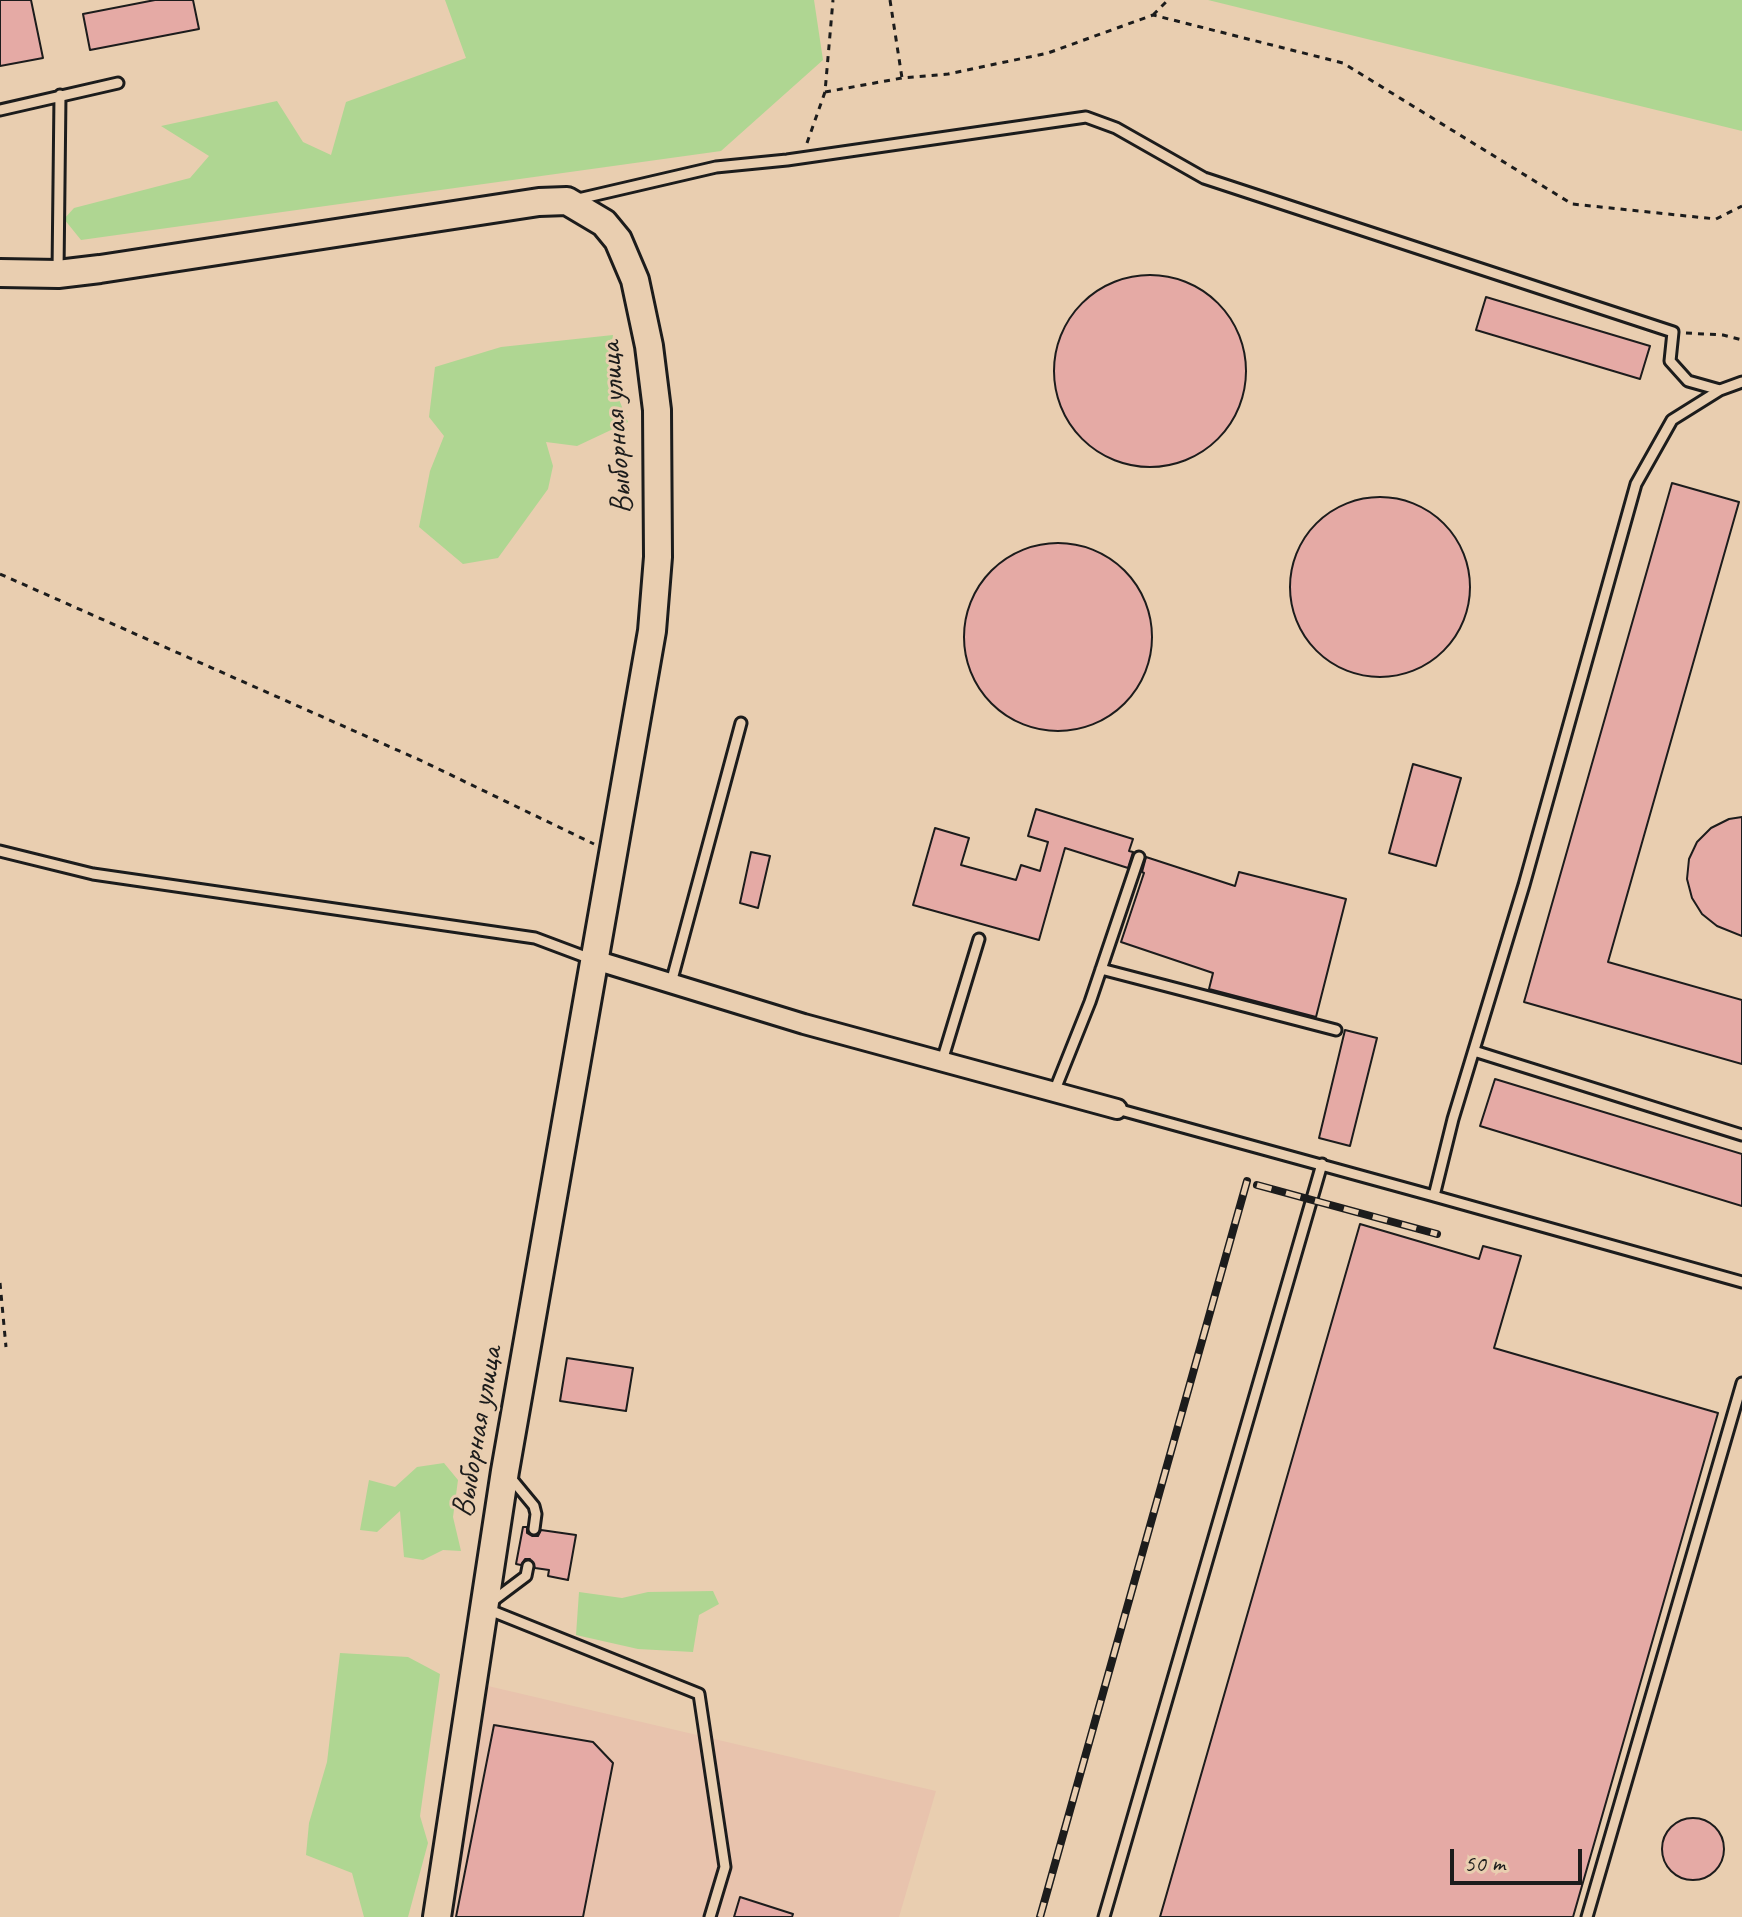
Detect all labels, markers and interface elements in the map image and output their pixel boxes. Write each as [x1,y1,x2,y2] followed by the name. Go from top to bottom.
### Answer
[592,340,642,516] street label: Выборная улица
[444,1344,512,1520] street label: Выборная улица
[1454,1833,1586,1883] scale bar
[1464,1848,1505,1878] text: 50 m

